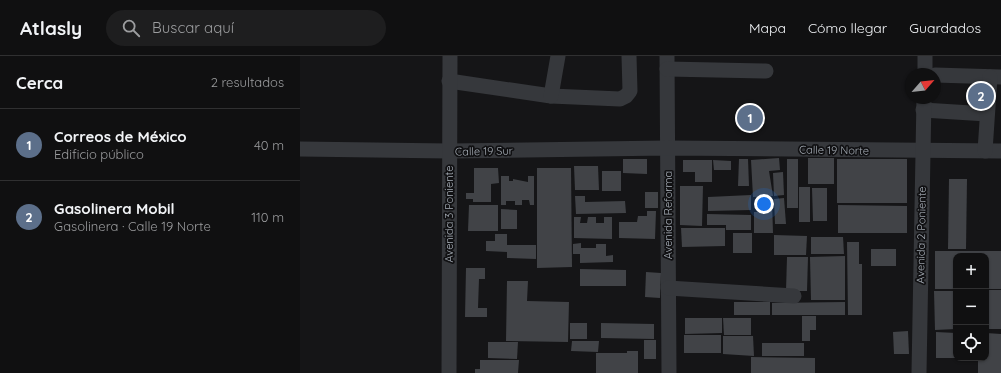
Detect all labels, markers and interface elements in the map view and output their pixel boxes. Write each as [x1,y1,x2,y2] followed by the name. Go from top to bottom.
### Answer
[106,10,386,46] search box
[20,16,82,40] text: Atlasly
[120,17,142,39] icon: search
[152,18,234,37] text: Buscar aquí
[749,19,786,37] text: Mapa
[808,19,887,37] text: Cómo llegar
[909,19,981,37] text: Guardados
[905,68,941,104] north arrow
[16,72,63,93] text: Cerca
[211,74,284,90] text: 2 resultados
[968,81,994,111] pin: 2
[737,103,763,133] pin: 1
[54,127,187,146] text: Correos de México
[26,137,32,153] text: 1
[254,137,284,153] text: 40 m
[799,142,869,158] street label: Calle 19 Norte
[455,143,514,159] street label: Calle 19 Sur
[54,146,144,162] text: Edificio público
[442,166,456,262] street label: Avenida 3 Poniente
[661,171,675,259] street label: Avenida Reforma
[913,186,929,284] street label: Avenida 2 Poniente
[754,194,774,214] your location
[54,199,175,218] text: Gasolinera Mobil
[25,209,33,225] text: 2
[251,209,284,225] text: 110 m
[54,218,211,234] text: Gasolinera · Calle 19 Norte
[953,253,989,361] map controls
[953,253,989,289] button: +
[953,289,989,325] button: −
[953,325,989,361] button: locate

